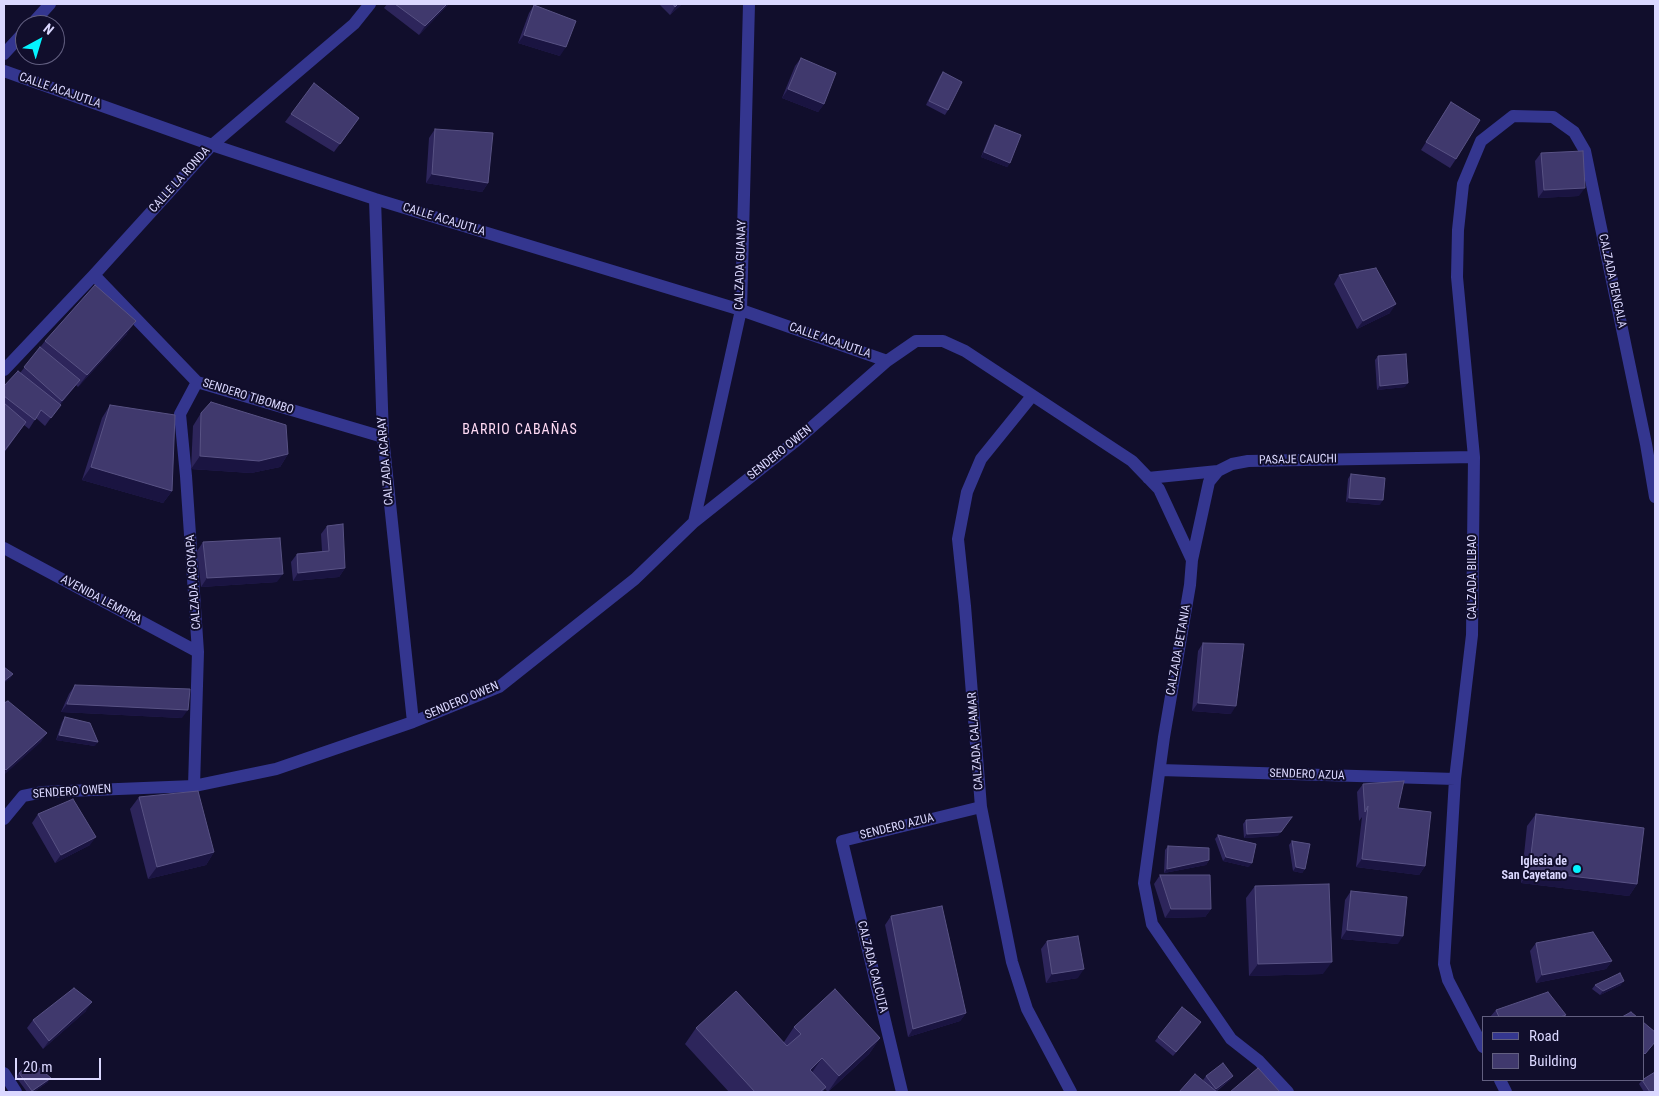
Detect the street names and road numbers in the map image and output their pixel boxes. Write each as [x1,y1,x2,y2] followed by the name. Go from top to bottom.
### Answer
[17,70,103,112] street label: CALLE ACAJUTLA
[147,144,213,216] street label: CALLE LA RONDA
[401,201,487,239] street label: CALLE ACAJUTLA
[732,220,750,310] street label: CALZADA GUANAY
[1595,233,1629,329] street label: CALZADA BENGALA
[787,320,873,362] street label: CALLE ACAJUTLA
[201,376,295,418] street label: SENDERO TIBOMBO
[375,416,397,506] street label: CALZADA ACARAY
[745,423,815,483] street label: SENDERO OWEN
[1259,452,1337,468] street label: PASAJE CAUCHI
[183,534,205,630] street label: CALZADA ACOYAPA
[1466,535,1480,619] street label: CALZADA BILBAO
[58,573,144,627] street label: AVENIDA LEMPIRA
[1164,603,1194,697] street label: CALZADA BETANIA
[423,679,501,723] street label: SENDERO OWEN
[965,692,987,790] street label: CALZADA CALAMAR
[1269,766,1345,784] street label: SENDERO AZUA
[32,782,112,802] street label: SENDERO OWEN
[859,811,935,843] street label: SENDERO AZUA
[854,919,890,1015] street label: CALZADA CALCUTA

